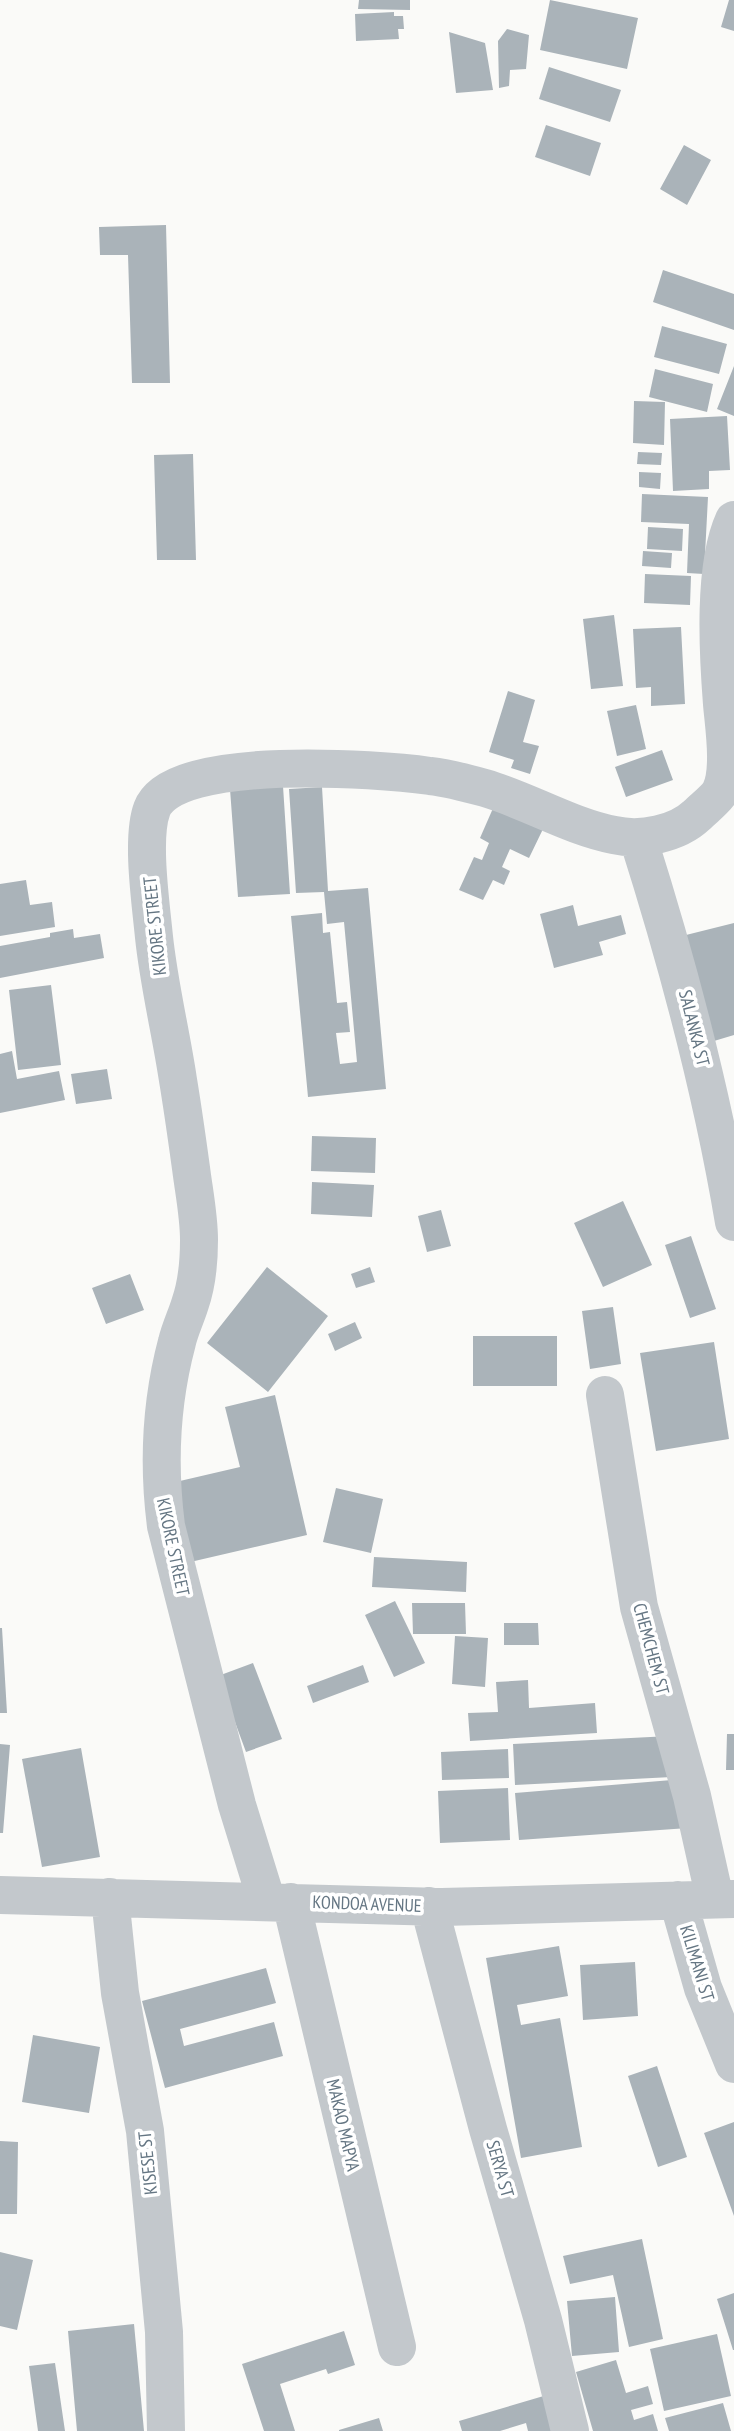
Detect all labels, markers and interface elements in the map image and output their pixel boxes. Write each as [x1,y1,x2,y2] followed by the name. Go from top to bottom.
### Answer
[138,875,171,977] street label: KIKORE STREET
[674,987,715,1068] street label: SALANKA ST
[152,1496,195,1598] street label: KIKORE STREET
[628,1601,675,1697] street label: CHEMCHEM ST
[312,1890,422,1917] street label: KONDOA AVENUE
[675,1922,720,2004] street label: KILIMANI ST
[322,2077,365,2174] street label: MAKAO MAPYA
[133,2130,162,2196] street label: KISESE ST
[481,2138,520,2200] street label: SERYA ST

